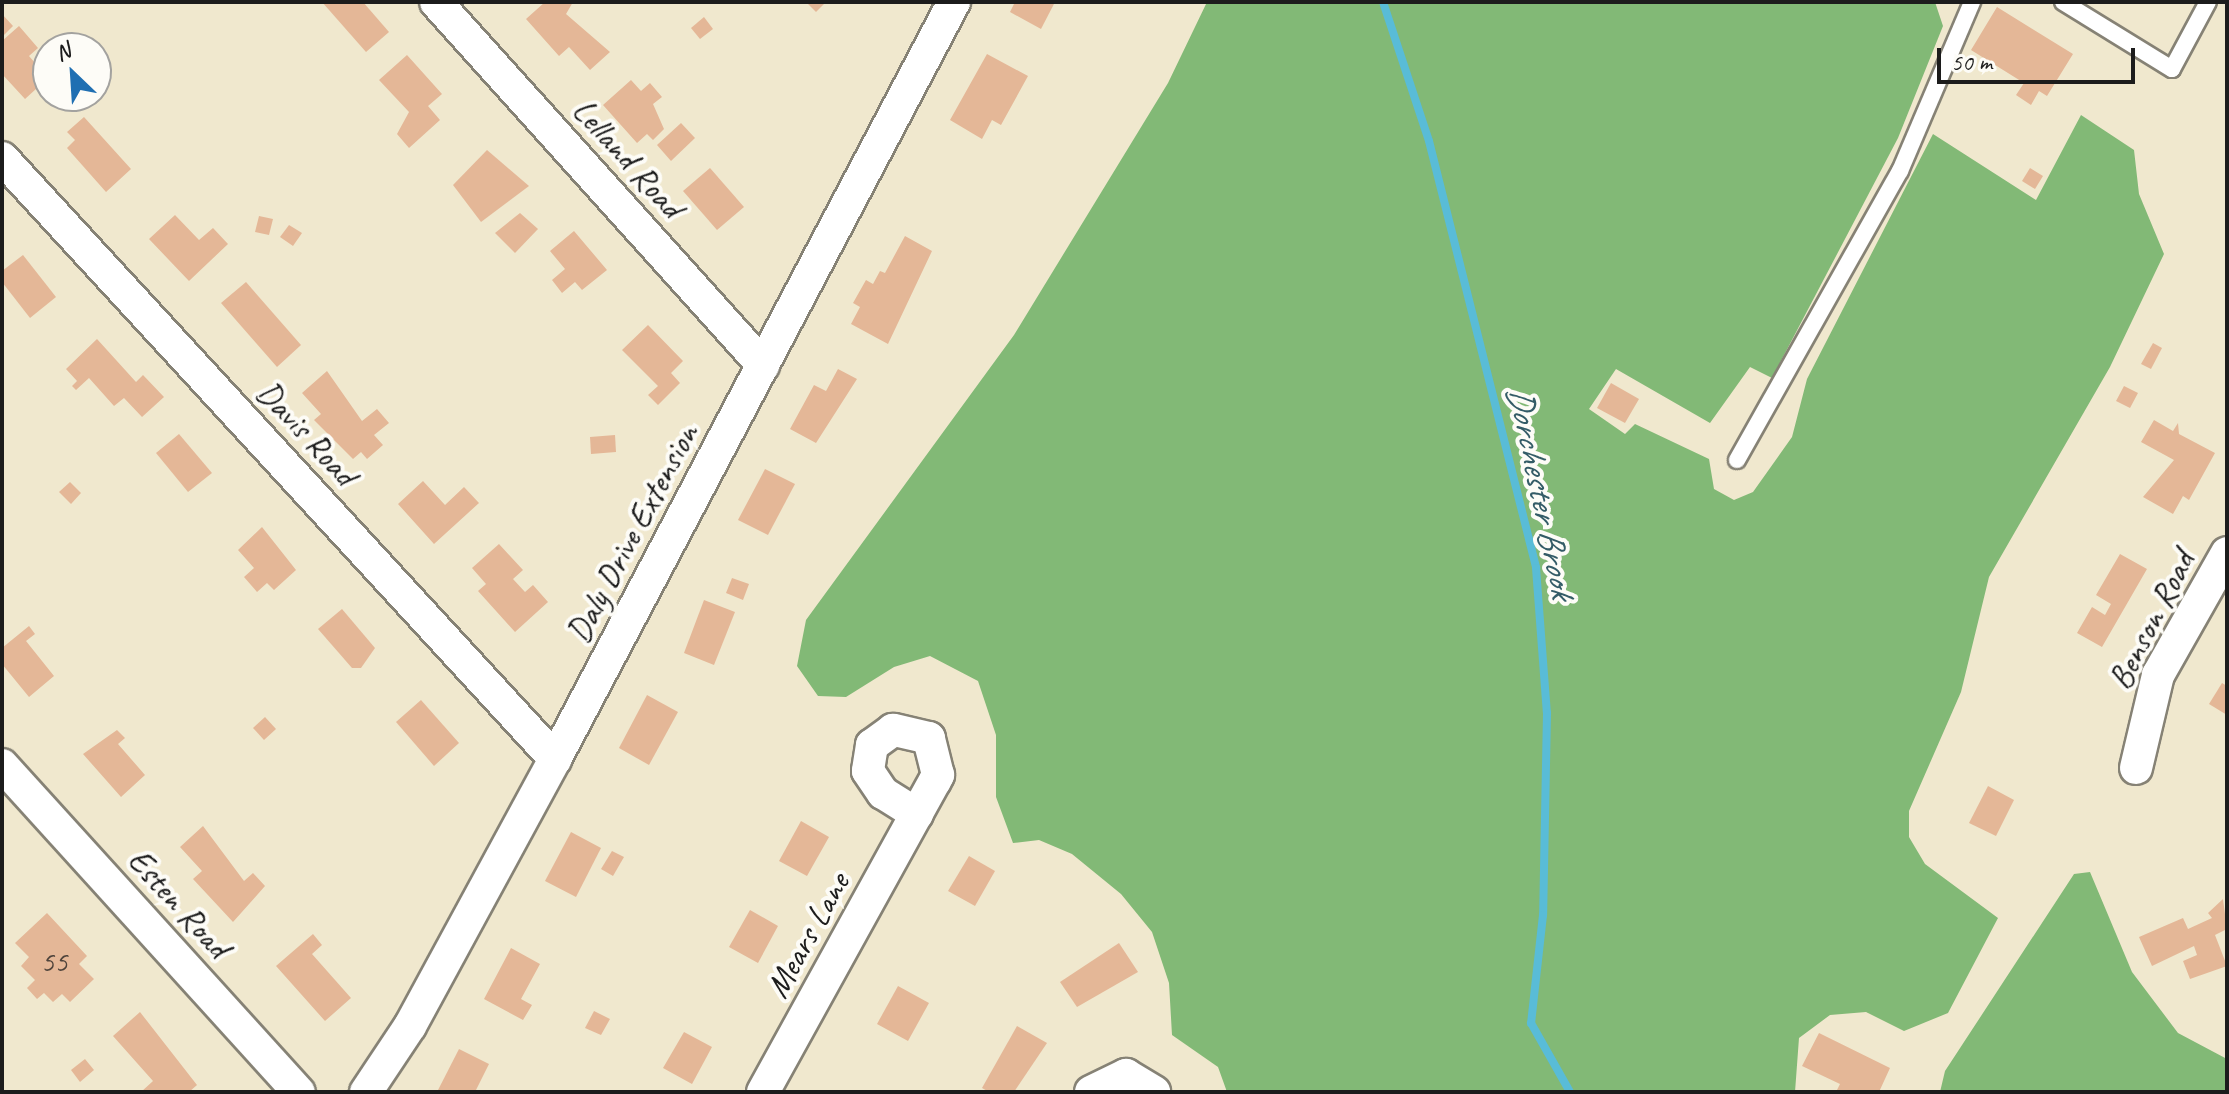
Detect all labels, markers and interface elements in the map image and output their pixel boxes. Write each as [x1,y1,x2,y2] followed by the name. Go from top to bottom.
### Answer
[32,32,112,112] north arrow
[1941,32,2139,82] scale bar
[51,36,75,68] text: N
[1951,47,1992,77] text: 50 m
[564,91,692,225] street label: Lelland Road
[248,372,366,494] street label: Davis Road
[1497,382,1585,602] water label: Dorchester Brook
[557,416,707,650] street label: Daly Drive Extension
[2099,545,2203,695] street label: Benson Road
[120,840,238,966] street label: Esten Road
[756,865,858,1005] street label: Mears Lane
[41,943,67,979] house number: 55

